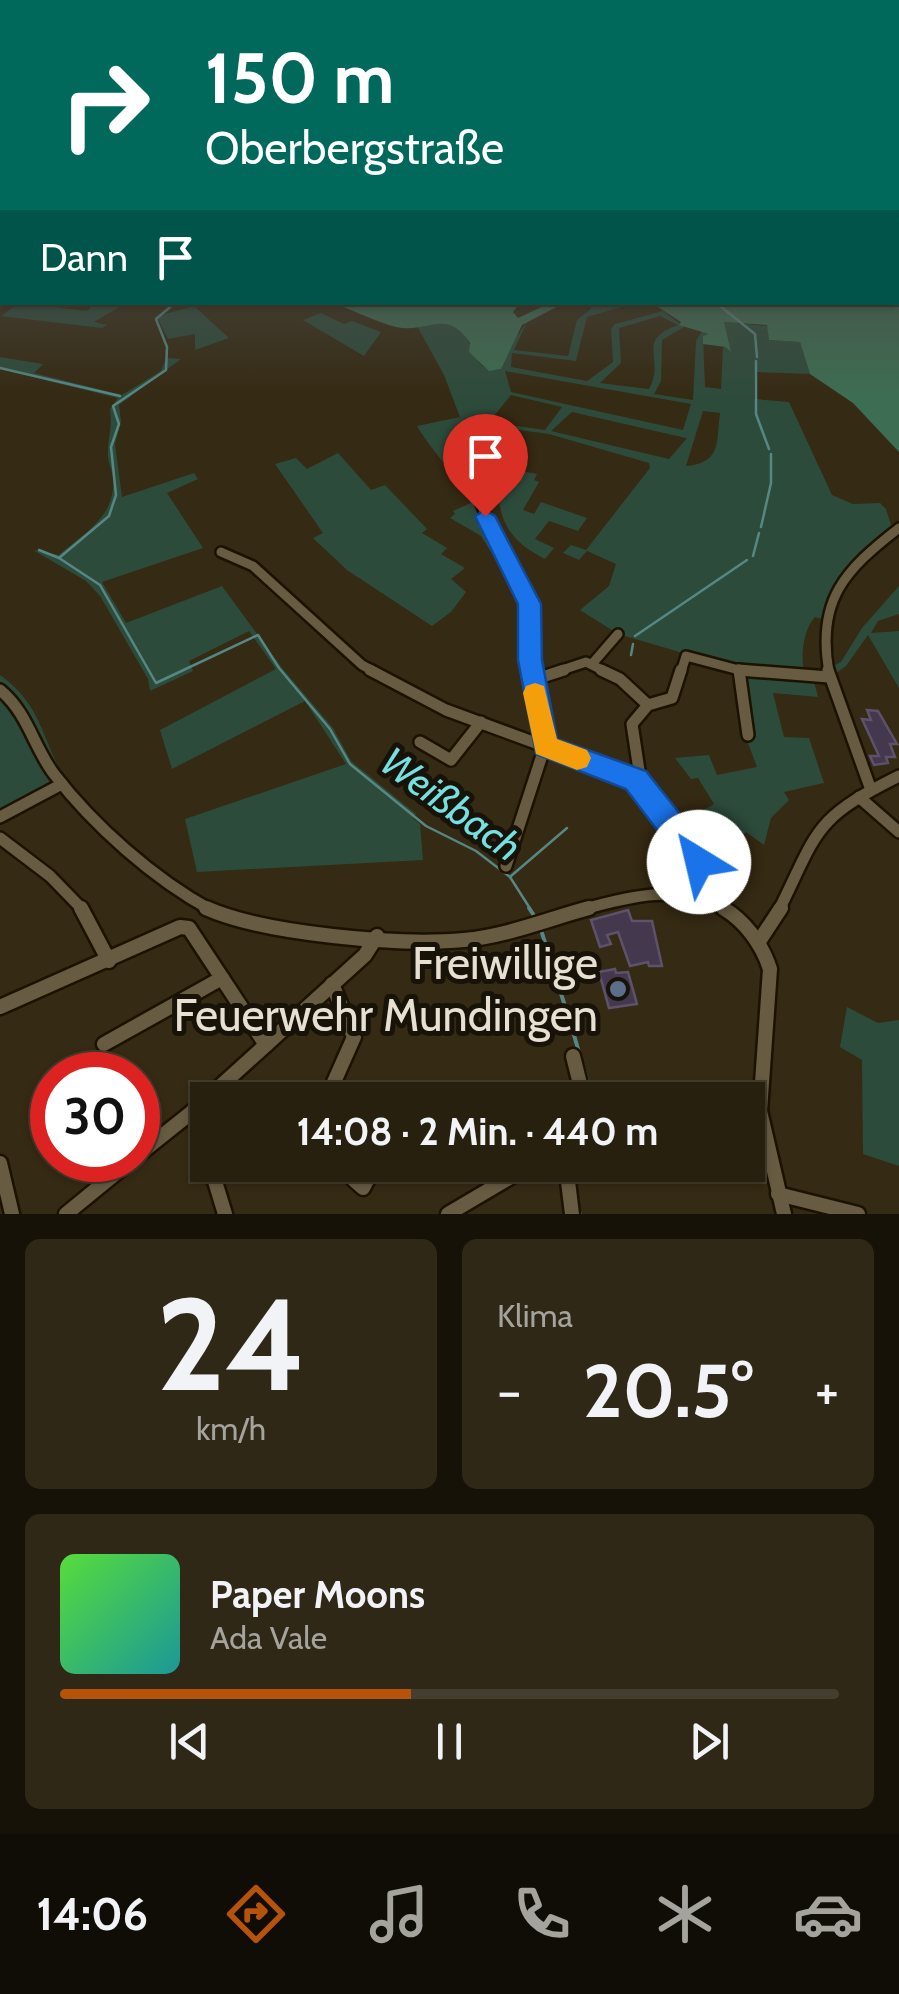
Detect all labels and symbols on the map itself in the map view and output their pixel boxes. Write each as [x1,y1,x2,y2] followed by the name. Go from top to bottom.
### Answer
[443,414,528,517] pin
[371,736,531,871] water label: Weißbach
[647,810,751,914] position arrow
[173,936,598,1042] place label: Freiwillige Feuerwehr Mundingen
[607,978,629,1000] marker: Freiwillige Feuerwehr Mundingen
[30,1052,160,1182] speed limit sign: 30

